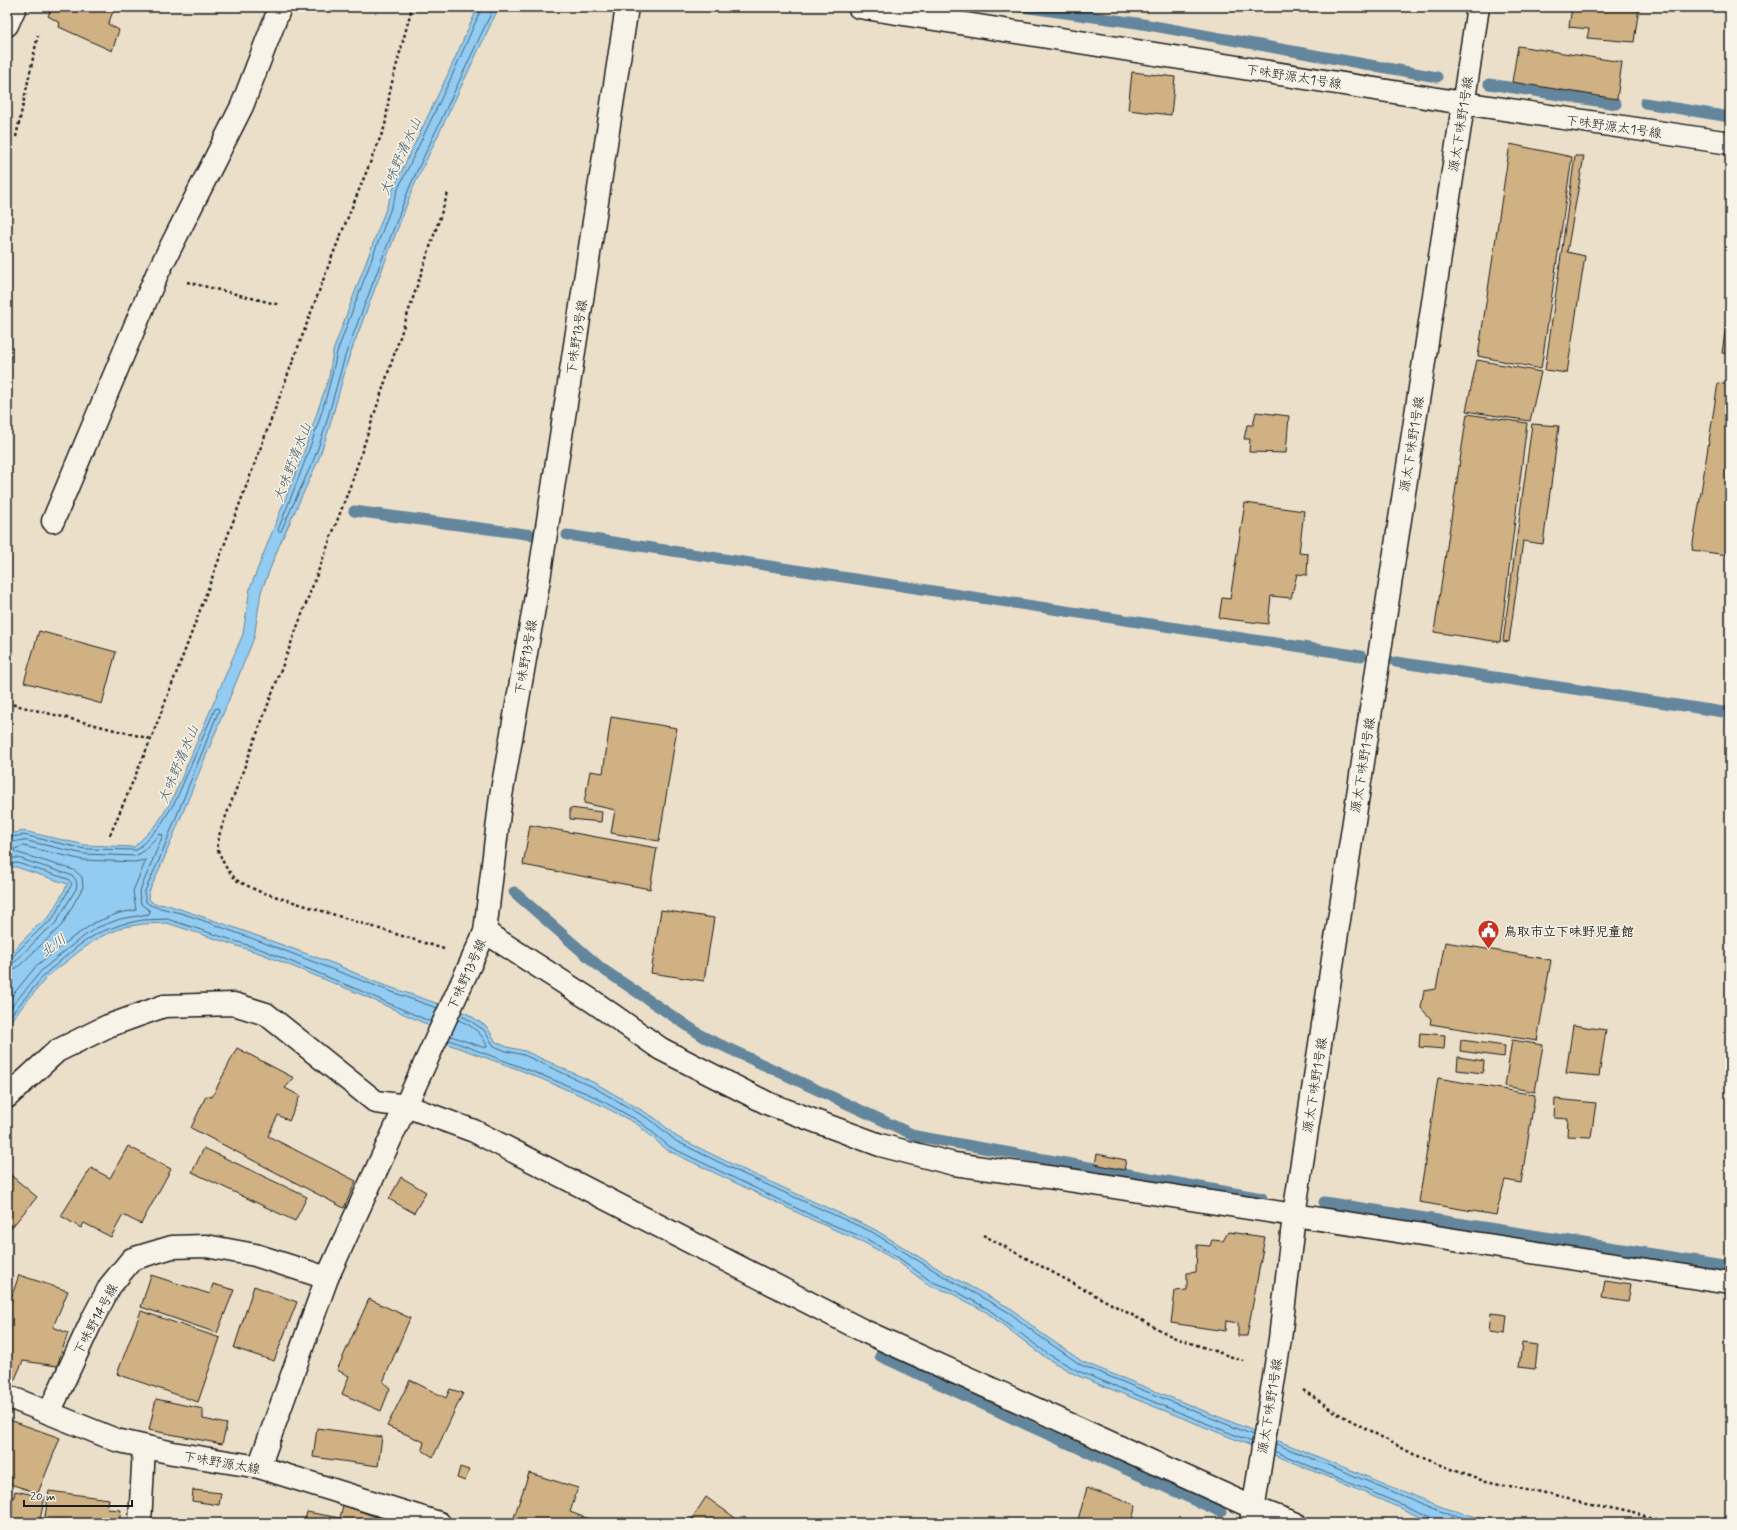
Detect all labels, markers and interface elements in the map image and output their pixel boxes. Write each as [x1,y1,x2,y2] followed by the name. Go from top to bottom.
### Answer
[1245,62,1344,94] street label: 下味野源太1号線
[1446,74,1478,173] street label: 源太下味野1号線
[1565,112,1664,143] street label: 下味野源太1号線
[376,114,426,198] water label: 大味野清水山
[563,297,592,376] street label: 下味野13号線
[1397,394,1429,493] street label: 源太下味野1号線
[269,420,316,505] water label: 大味野清水山
[511,617,542,696] street label: 下味野13号線
[1348,715,1380,814] street label: 源太下味野1号線
[154,722,204,807] water label: 大味野清水山
[1475,918,1501,951] public building icon: 鳥取市立下味野児童館
[1504,924,1634,941] place label: 鳥取市立下味野児童館
[37,930,70,961] water label: 北川
[444,935,491,1013] street label: 下味野13号線
[1300,1035,1332,1134] street label: 源太下味野1号線
[70,1280,123,1358] street label: 下味野14号線
[1255,1356,1287,1455] street label: 源太下味野1号線
[182,1448,263,1479] street label: 下味野源太線
[24,1482,132,1508] scale bar
[30,1489,56,1505] text: 20 m

